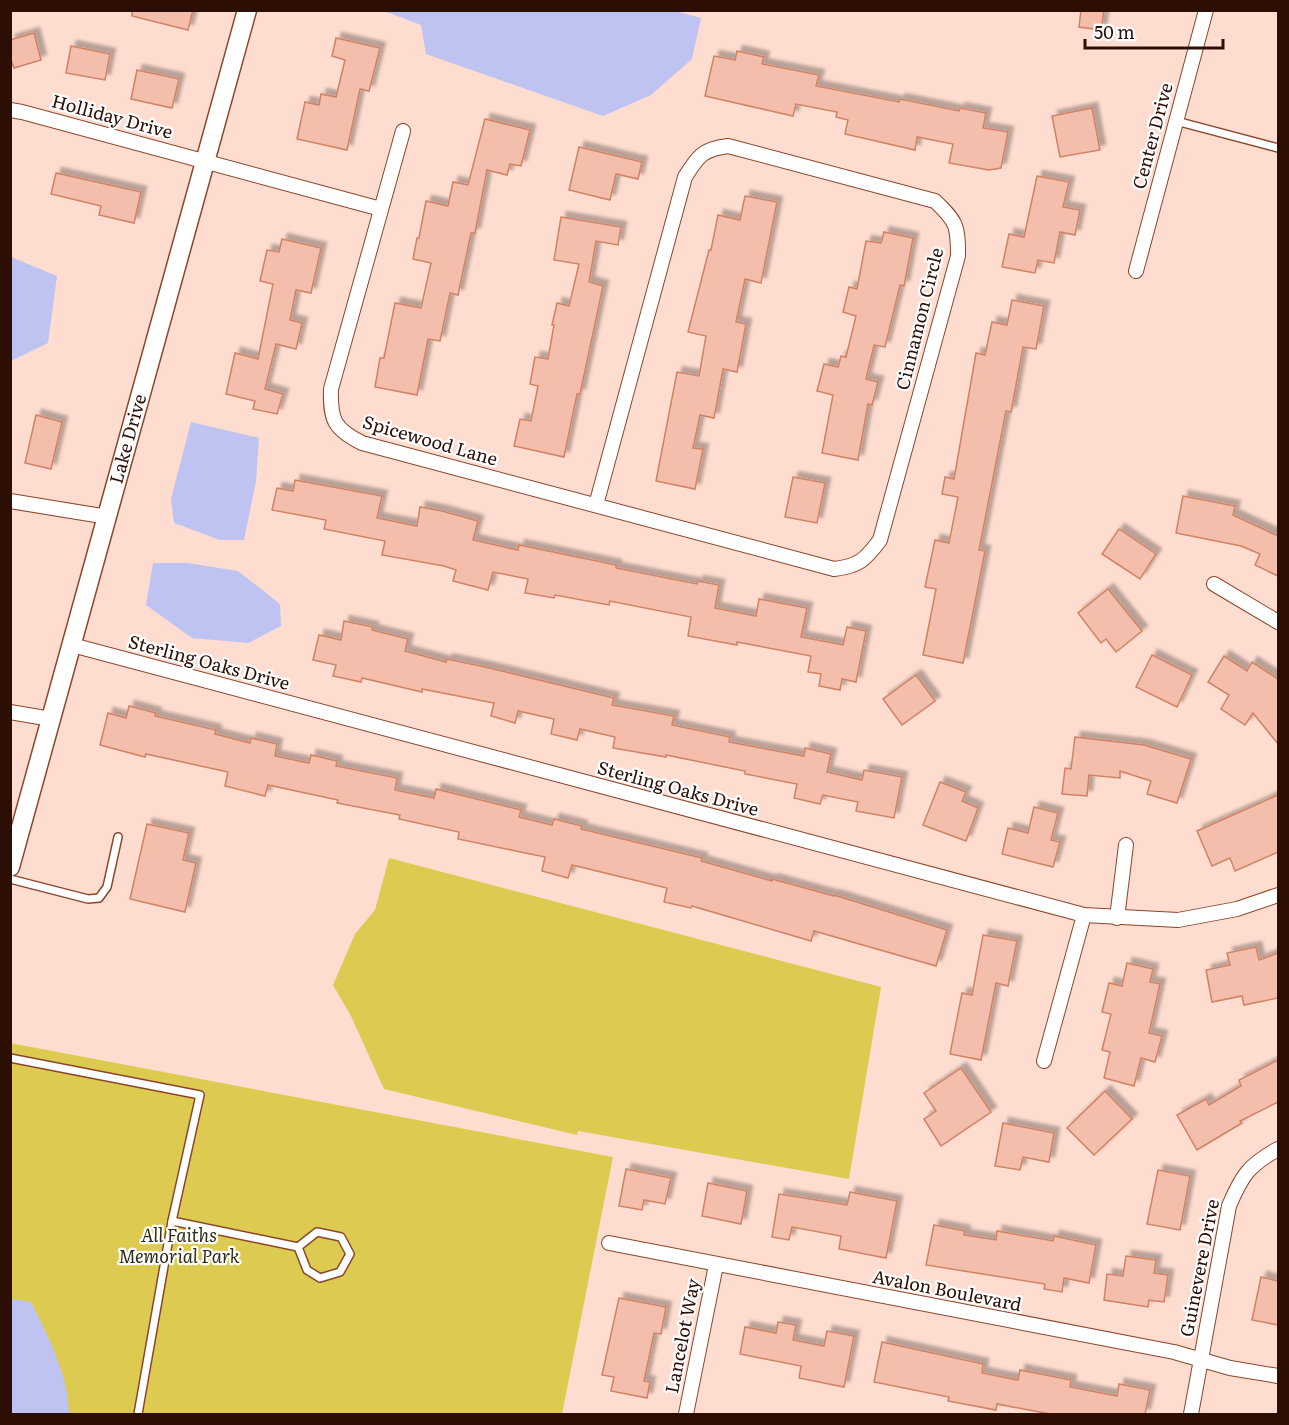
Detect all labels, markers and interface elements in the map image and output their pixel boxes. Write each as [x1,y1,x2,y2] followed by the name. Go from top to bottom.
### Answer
[1085,12,1223,50] scale bar
[1094,18,1135,45] text: 50 m
[1124,80,1179,192] street label: Center Drive
[49,86,176,145] street label: Holliday Drive
[888,245,949,393] street label: Cinnamon Circle
[102,391,152,487] street label: Lake Drive
[360,407,501,472] street label: Spicewood Lane
[126,627,293,696] street label: Sterling Oaks Drive
[595,753,762,822] street label: Sterling Oaks Drive
[1172,1197,1225,1339] street label: Guinevere Drive
[118,1221,240,1269] park label: All Faiths Memorial Park
[870,1262,1024,1317] street label: Avalon Boulevard
[657,1275,706,1395] street label: Lancelot Way

